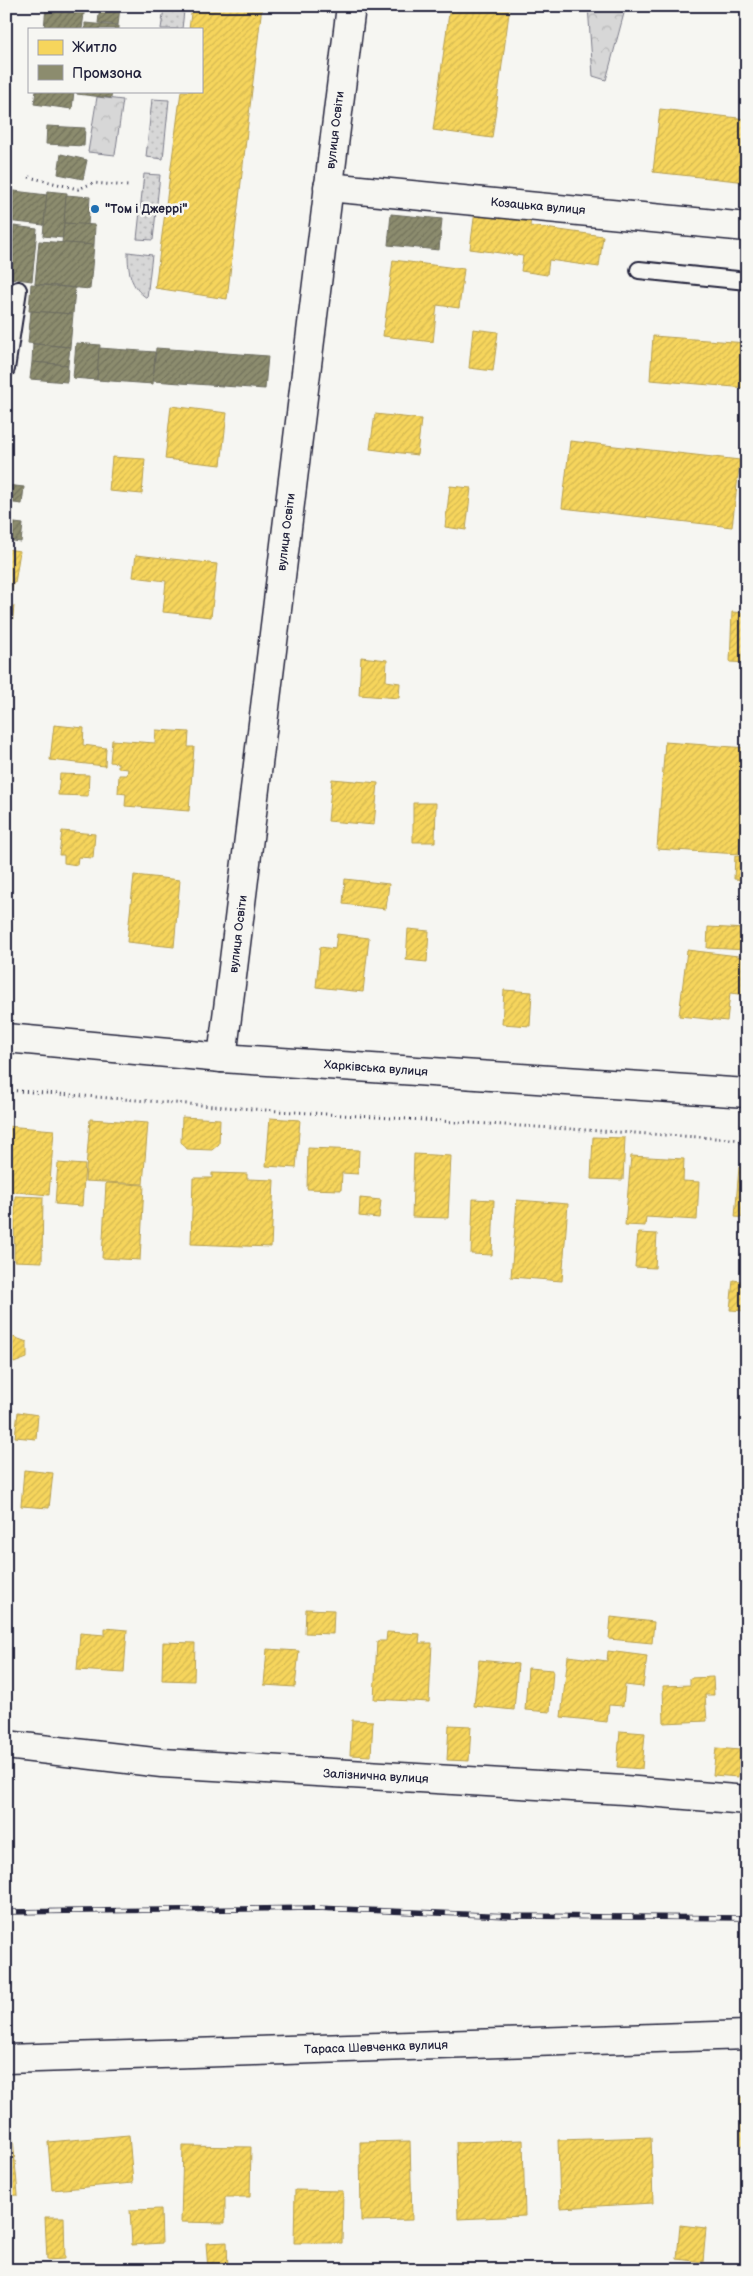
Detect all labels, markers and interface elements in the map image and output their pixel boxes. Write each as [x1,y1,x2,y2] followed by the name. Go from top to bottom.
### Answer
[28,28,202,92] legend
[72,38,117,57] text: Житло
[72,64,142,83] text: Промзона
[323,90,348,170] street label: вулиця Освіти
[490,195,586,218] street label: Козацька вулиця
[105,202,187,217] place label: "Том і Джеррі"
[89,203,101,215] marker: "Том і Джеррі"
[274,492,299,572] street label: вулиця Освіти
[226,894,251,974] street label: вулиця Освіти
[324,1057,429,1080] street label: Харківська вулиця
[323,1766,429,1787] street label: Залізнична вулиця
[304,2037,449,2058] street label: Тараса Шевченка вулиця

